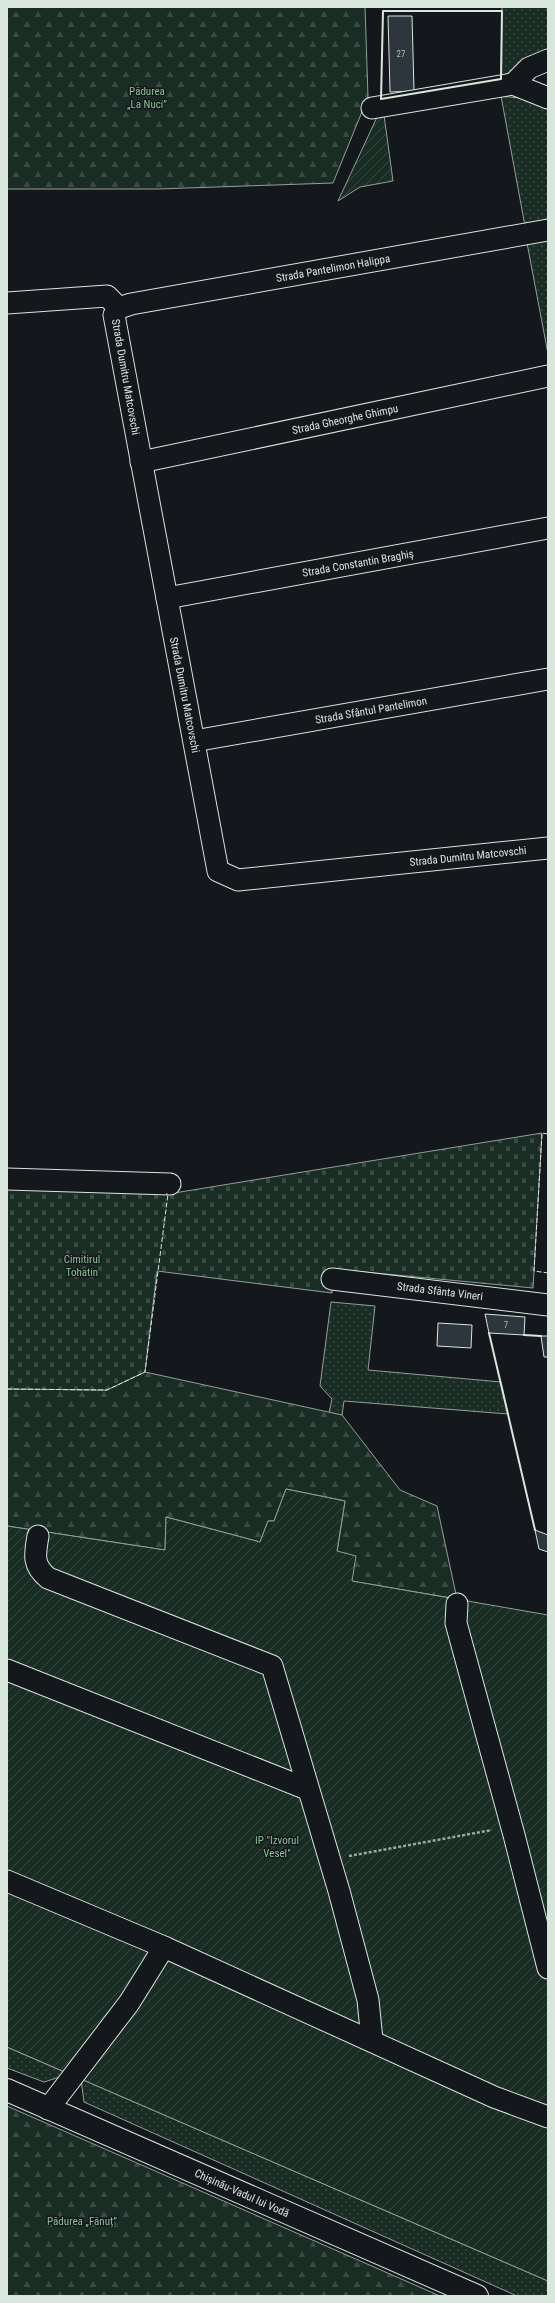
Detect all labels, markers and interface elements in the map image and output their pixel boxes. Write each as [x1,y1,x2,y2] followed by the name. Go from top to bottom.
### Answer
[397,49,406,59] house number: 27
[127,85,167,111] park label: Pădurea „La Nuci”
[275,252,391,285] street label: Strada Pantelimon Halippa
[109,318,142,436] street label: Strada Dumitru Matcovschi
[291,402,399,437] street label: Strada Gheorghe Ghimpu
[301,547,415,580] street label: Strada Constantin Braghiş
[167,636,202,754] street label: Strada Dumitru Matcovschi
[314,694,428,727] street label: Strada Sfântul Pantelimon
[409,844,527,869] street label: Strada Dumitru Matcovschi
[64,1253,100,1279] park label: Cimitirul Tohatin
[396,1280,484,1303] street label: Strada Sfânta Vineri
[504,1320,509,1330] house number: 7
[255,1834,299,1860] park label: IP "Izvorul Vesel"
[192,2167,291,2220] street label: Chișinău-Vadul lui Vodă
[47,2215,117,2228] park label: Pădurea „Fănuț”

